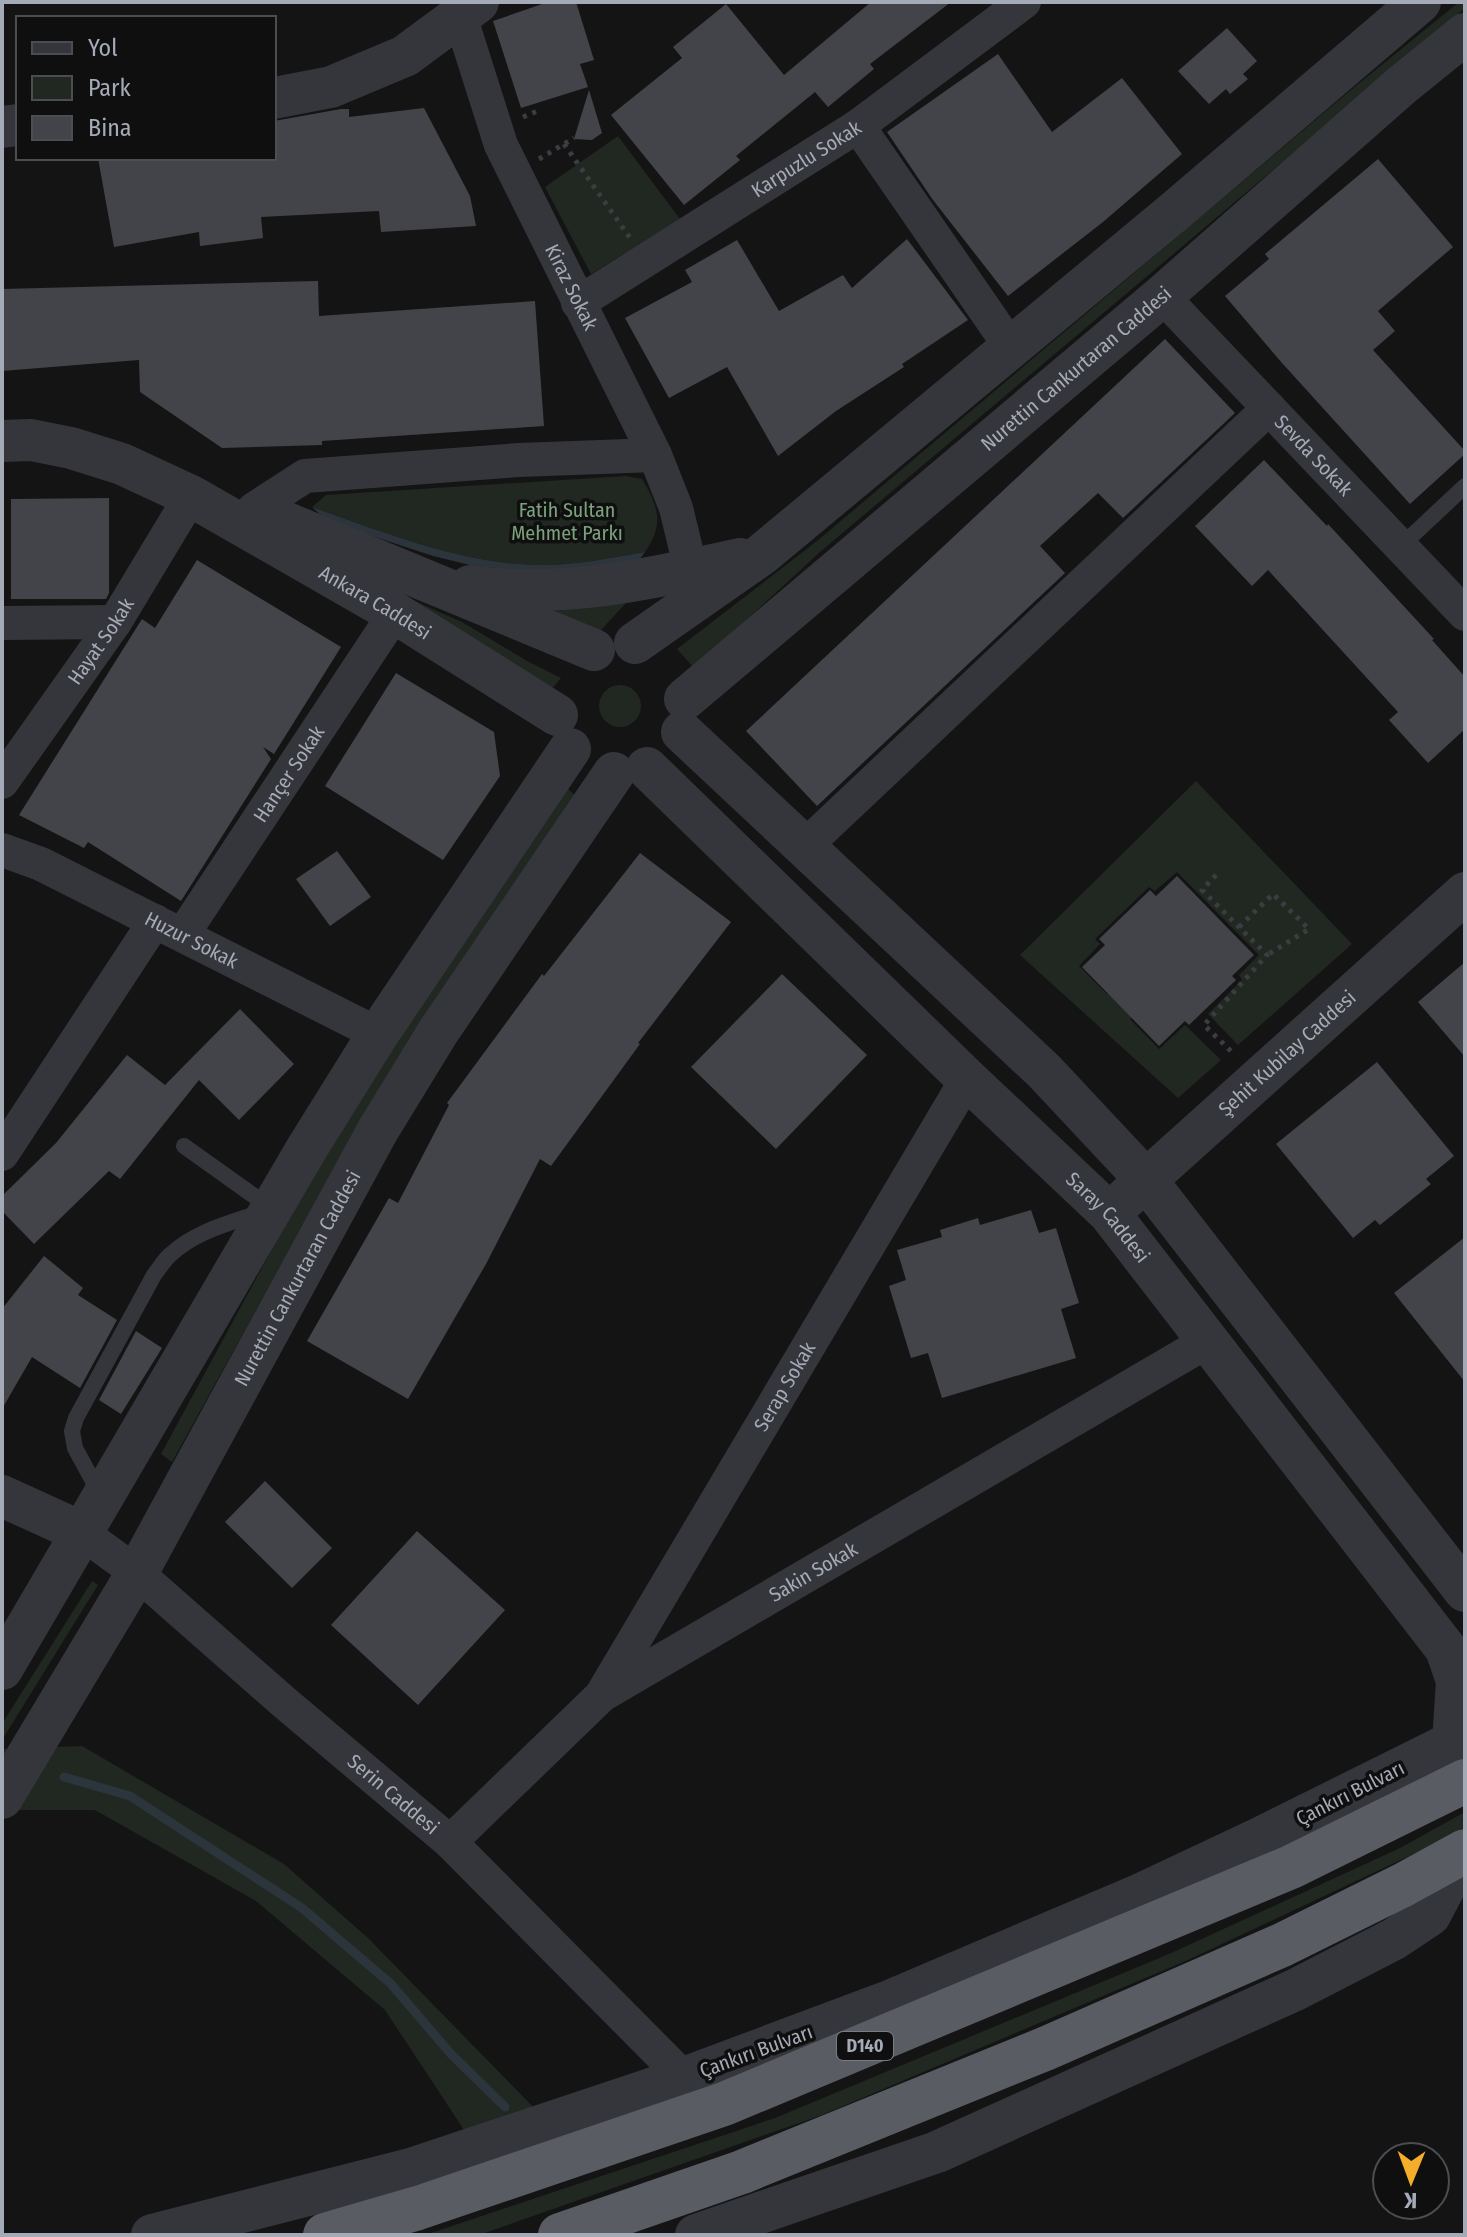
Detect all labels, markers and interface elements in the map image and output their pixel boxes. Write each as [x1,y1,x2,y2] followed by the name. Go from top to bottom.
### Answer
[16,16,276,160] legend
[88,34,118,62] text: Yol
[88,74,131,102] text: Park
[88,114,132,142] text: Bina
[747,115,866,202] street label: Karpuzlu Sokak
[540,240,603,335] street label: Kiraz Sokak
[976,281,1176,456] street label: Nurettin Cankurtaran Caddesi
[1270,410,1358,501] street label: Sevda Sokak
[511,498,623,545] park label: Fatih Sultan Mehmet Parkı
[315,560,435,645] street label: Ankara Caddesi
[63,593,139,689] street label: Hayat Sokak
[248,720,330,827] street label: Hançer Sokak
[141,906,243,974] street label: Huzur Sokak
[1214,985,1361,1122] street label: Şehit Kubilay Caddesi
[229,1166,366,1390] street label: Nurettin Cankurtaran Caddesi
[1061,1167,1155,1267] street label: Saray Caddesi
[749,1337,821,1436] street label: Serap Sokak
[765,1536,862,1607] street label: Sakin Sokak
[343,1749,444,1839] street label: Serin Caddesi
[1292,1755,1409,1831] street label: Çankırı Bulvarı
[696,2019,816,2083] street label: Çankırı Bulvarı
[837,2032,893,2060] road number: D140
[1371,2141,1451,2221] north arrow
[1403,2187,1417,2214] text: K

